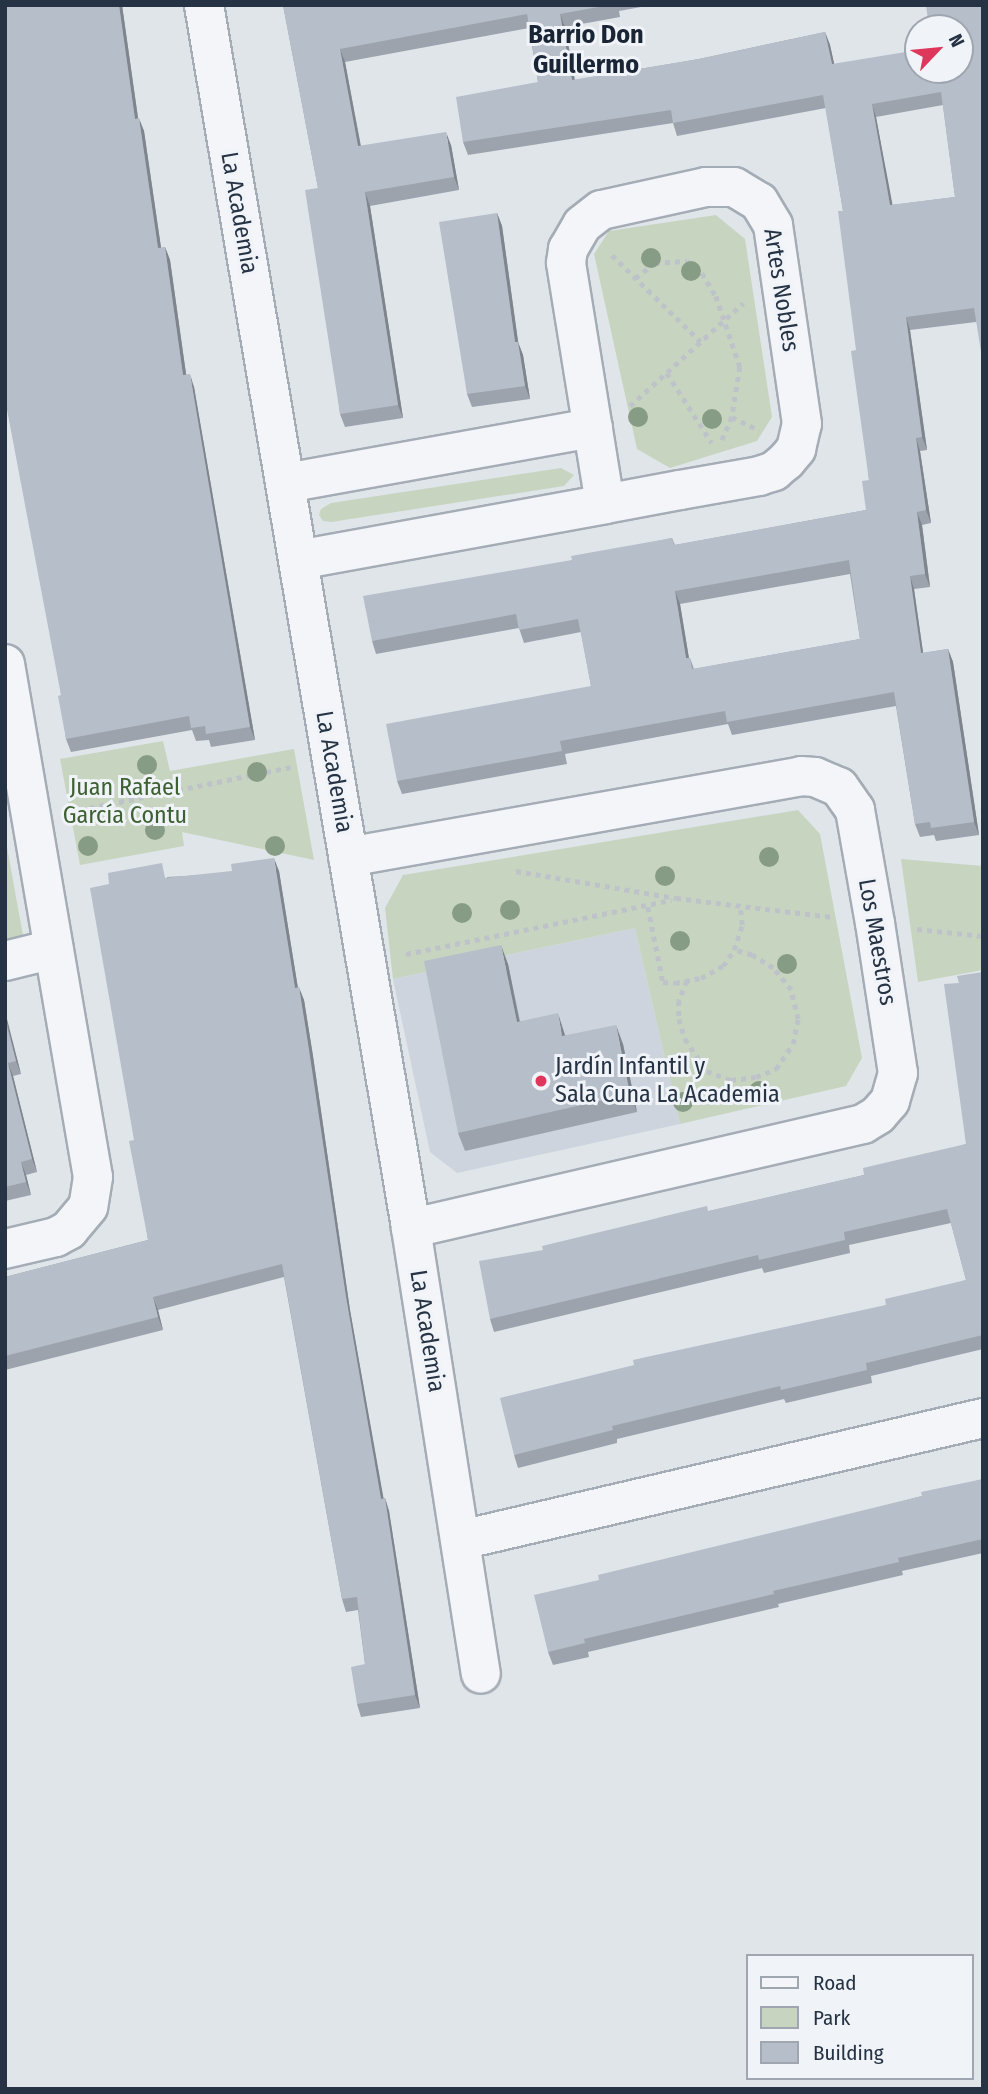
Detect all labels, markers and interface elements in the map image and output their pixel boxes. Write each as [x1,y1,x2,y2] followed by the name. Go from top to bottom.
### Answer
[904,14,974,84] north arrow
[528,19,644,80] district label: Barrio Don Guillermo
[944,30,969,51] text: N
[214,150,264,276] street label: La Academia
[757,226,805,354] street label: Artes Nobles
[309,709,359,835] street label: La Academia
[63,774,187,830] park label: Juan Rafael García Contu
[852,876,902,1008] street label: Los Maestros
[555,1053,780,1109] place label: Jardín Infantil y Sala Cuna La Academia
[533,1073,549,1089] marker: Jardín Infantil y Sala Cuna La Academia
[403,1268,451,1394] street label: La Academia
[746,1954,974,2080] legend
[813,1970,857,1996] text: Road
[813,2005,850,2031] text: Park
[813,2040,884,2066] text: Building

